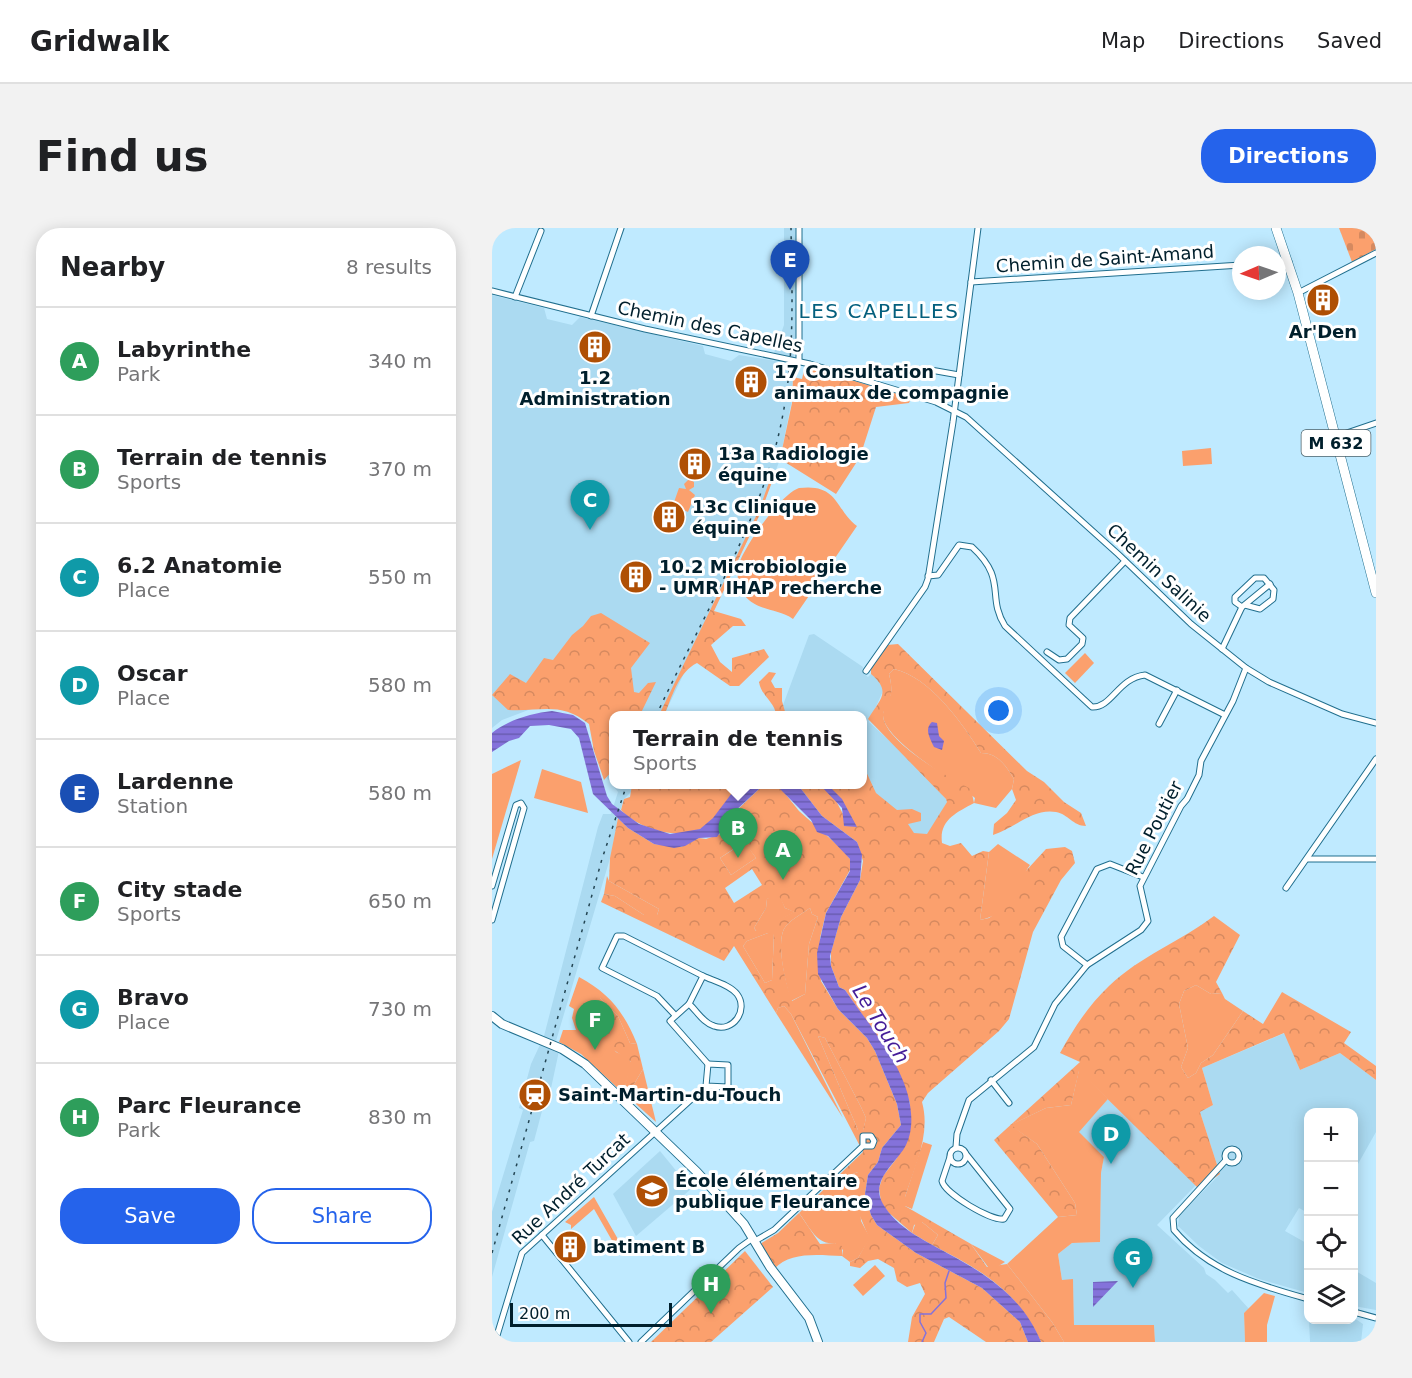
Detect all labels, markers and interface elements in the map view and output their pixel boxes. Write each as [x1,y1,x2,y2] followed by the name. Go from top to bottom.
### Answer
[30,25,169,58] text: Gridwalk
[1101,29,1145,53] text: Map
[1178,29,1284,53] text: Directions
[1317,29,1382,53] text: Saved
[1201,129,1376,183] button: Directions
[36,132,209,181] text: Find us
[995,240,1215,277] street label: Chemin de Saint-Amand
[770,241,810,290] pin: E
[1232,246,1286,300] north arrow
[60,252,165,282] text: Nearby
[346,255,432,279] text: 8 results
[1305,282,1341,318] building icon: Ar'Den
[616,297,805,356] street label: Chemin des Capelles
[799,299,959,323] district label: LES CAPELLES
[1289,321,1357,342] place label: Ar'Den
[577,329,613,365] building icon: 1.2 Administration
[117,337,251,362] text: Labyrinthe
[72,349,87,373] text: A
[368,349,432,373] text: 340 m
[774,361,1009,403] place label: 17 Consultation animaux de compagnie
[117,362,160,386] text: Park
[733,364,769,400] building icon: 17 Consultation animaux de compagnie
[519,367,671,409] place label: 1.2 Administration
[1302,430,1370,456] road number: M 632
[718,443,869,485] place label: 13a Radiologie équine
[117,445,327,470] text: Terrain de tennis
[677,446,713,482] building icon: 13a Radiologie équine
[72,457,87,481] text: B
[368,457,432,481] text: 370 m
[117,470,181,494] text: Sports
[570,480,610,530] pin: C
[692,496,816,538] place label: 13c Clinique équine
[651,499,687,535] building icon: 13c Clinique équine
[1103,519,1216,626] street label: Chemin Salinie
[117,553,282,578] text: 6.2 Anatomie
[659,556,882,598] place label: 10.2 Microbiologie - UMR IHAP recherche
[618,559,654,595] building icon: 10.2 Microbiologie - UMR IHAP recherche
[72,565,87,589] text: C
[368,565,432,589] text: 550 m
[117,578,170,602] text: Place
[117,661,188,686] text: Oscar
[71,673,88,697] text: D
[368,673,432,697] text: 580 m
[117,686,170,710] text: Place
[984,696,1013,725] your location
[609,711,867,789] popup
[633,726,843,751] text: Terrain de tennis
[633,751,697,775] text: Sports
[117,769,234,794] text: Lardenne
[1121,777,1187,878] street label: Rue Poutier
[73,781,86,805] text: E
[368,781,432,805] text: 580 m
[117,794,188,818] text: Station
[718,808,758,858] pin: B
[764,830,802,880] pin: A
[117,877,242,902] text: City stade
[73,889,86,913] text: F
[368,889,432,913] text: 650 m
[117,902,181,926] text: Sports
[847,980,915,1068] water label: Le Touch
[117,985,189,1010] text: Bravo
[71,997,88,1021] text: G
[368,997,432,1021] text: 730 m
[576,1000,614,1050] pin: F
[117,1010,170,1034] text: Place
[517,1077,553,1113] station icon: Saint-Martin-du-Touch
[558,1084,781,1105] place label: Saint-Martin-du-Touch
[117,1093,301,1118] text: Parc Fleurance
[71,1105,88,1129] text: H
[368,1105,432,1129] text: 830 m
[1304,1108,1358,1324] map controls
[1304,1108,1358,1162] button: +
[1092,1114,1130,1164] pin: D
[117,1118,160,1142] text: Park
[507,1129,634,1249] street label: Rue André Turcat
[1304,1162,1358,1216] button: −
[675,1170,870,1212] place label: École élémentaire publique Fleurance
[634,1173,670,1209] school or university icon: École élémentaire publique Fleurance
[60,1188,240,1244] button: Save
[252,1188,432,1244] button: Share
[1304,1216,1358,1270] button: locate
[552,1229,588,1265] building icon: batiment B
[593,1236,705,1257] place label: batiment B
[1114,1238,1152,1288] pin: G
[692,1264,730,1314] pin: H
[1304,1270,1358,1324] button: layers
[510,1300,672,1328] scale bar
[519,1304,570,1323] text: 200 m

